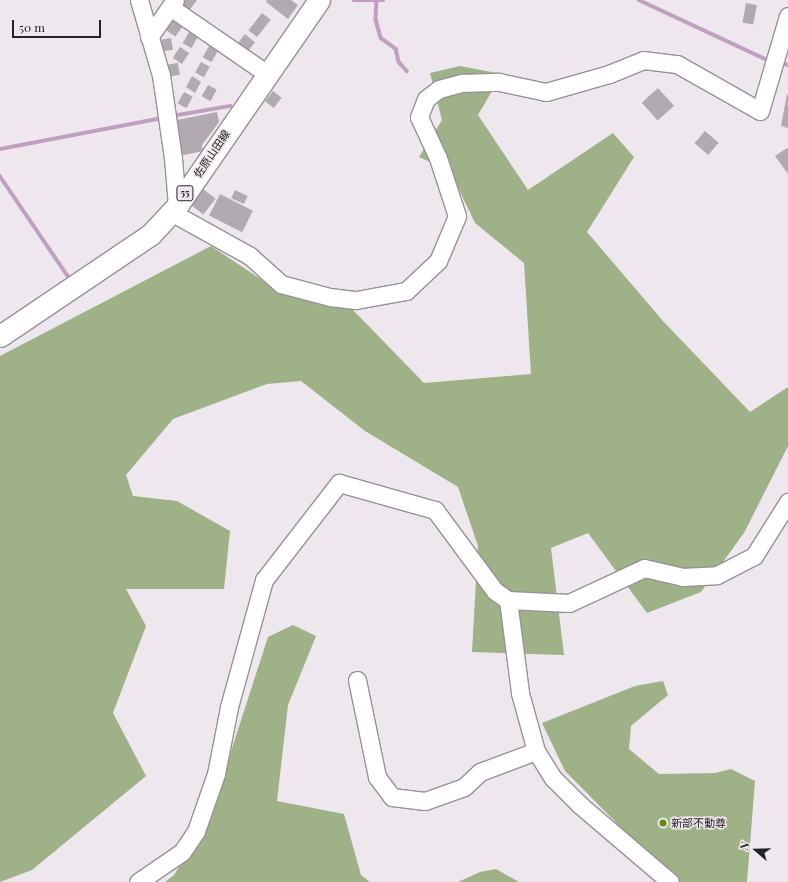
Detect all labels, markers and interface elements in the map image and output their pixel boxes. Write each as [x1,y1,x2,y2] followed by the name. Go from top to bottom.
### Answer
[14,12,103,38] scale bar
[19,19,45,35] text: 50 m
[191,128,233,180] street label: 佐原山田線
[176,185,194,201] road number: 55
[671,816,726,830] place label: 新部不動尊
[658,818,668,828] marker: 新部不動尊
[736,830,776,870] north arrow
[736,839,753,852] text: N

